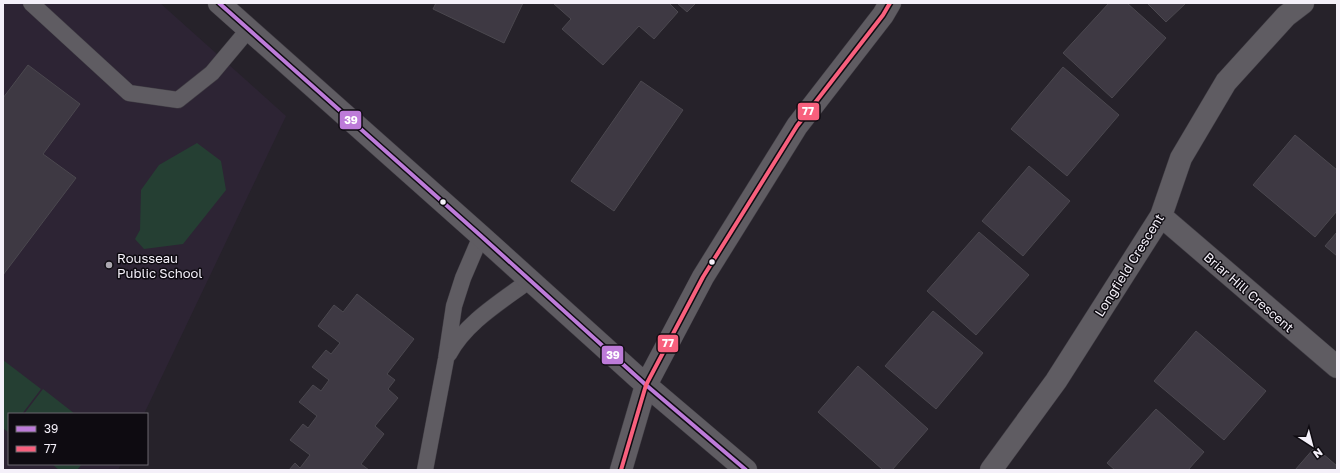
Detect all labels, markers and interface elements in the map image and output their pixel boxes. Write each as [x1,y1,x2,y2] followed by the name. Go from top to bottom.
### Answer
[797,102,820,121] line badge: 77
[802,104,814,117] text: 77
[339,110,362,130] line badge: 39
[344,113,358,126] text: 39
[438,197,448,207] unlabelled marker
[1091,211,1167,319] street label: Longfield Crescent
[1201,249,1297,335] street label: Briar Hill Crescent
[117,250,203,281] place label: Rousseau Public School
[707,257,717,267] unlabelled marker
[104,260,114,270] marker: Rousseau Public School
[657,334,679,353] line badge: 77
[662,336,674,349] text: 77
[601,345,624,365] line badge: 39
[606,348,620,361] text: 39
[8,413,148,465] legend
[44,421,58,436] text: 39
[1292,425,1332,465] north arrow
[44,441,57,456] text: 77
[1311,446,1325,461] text: N

